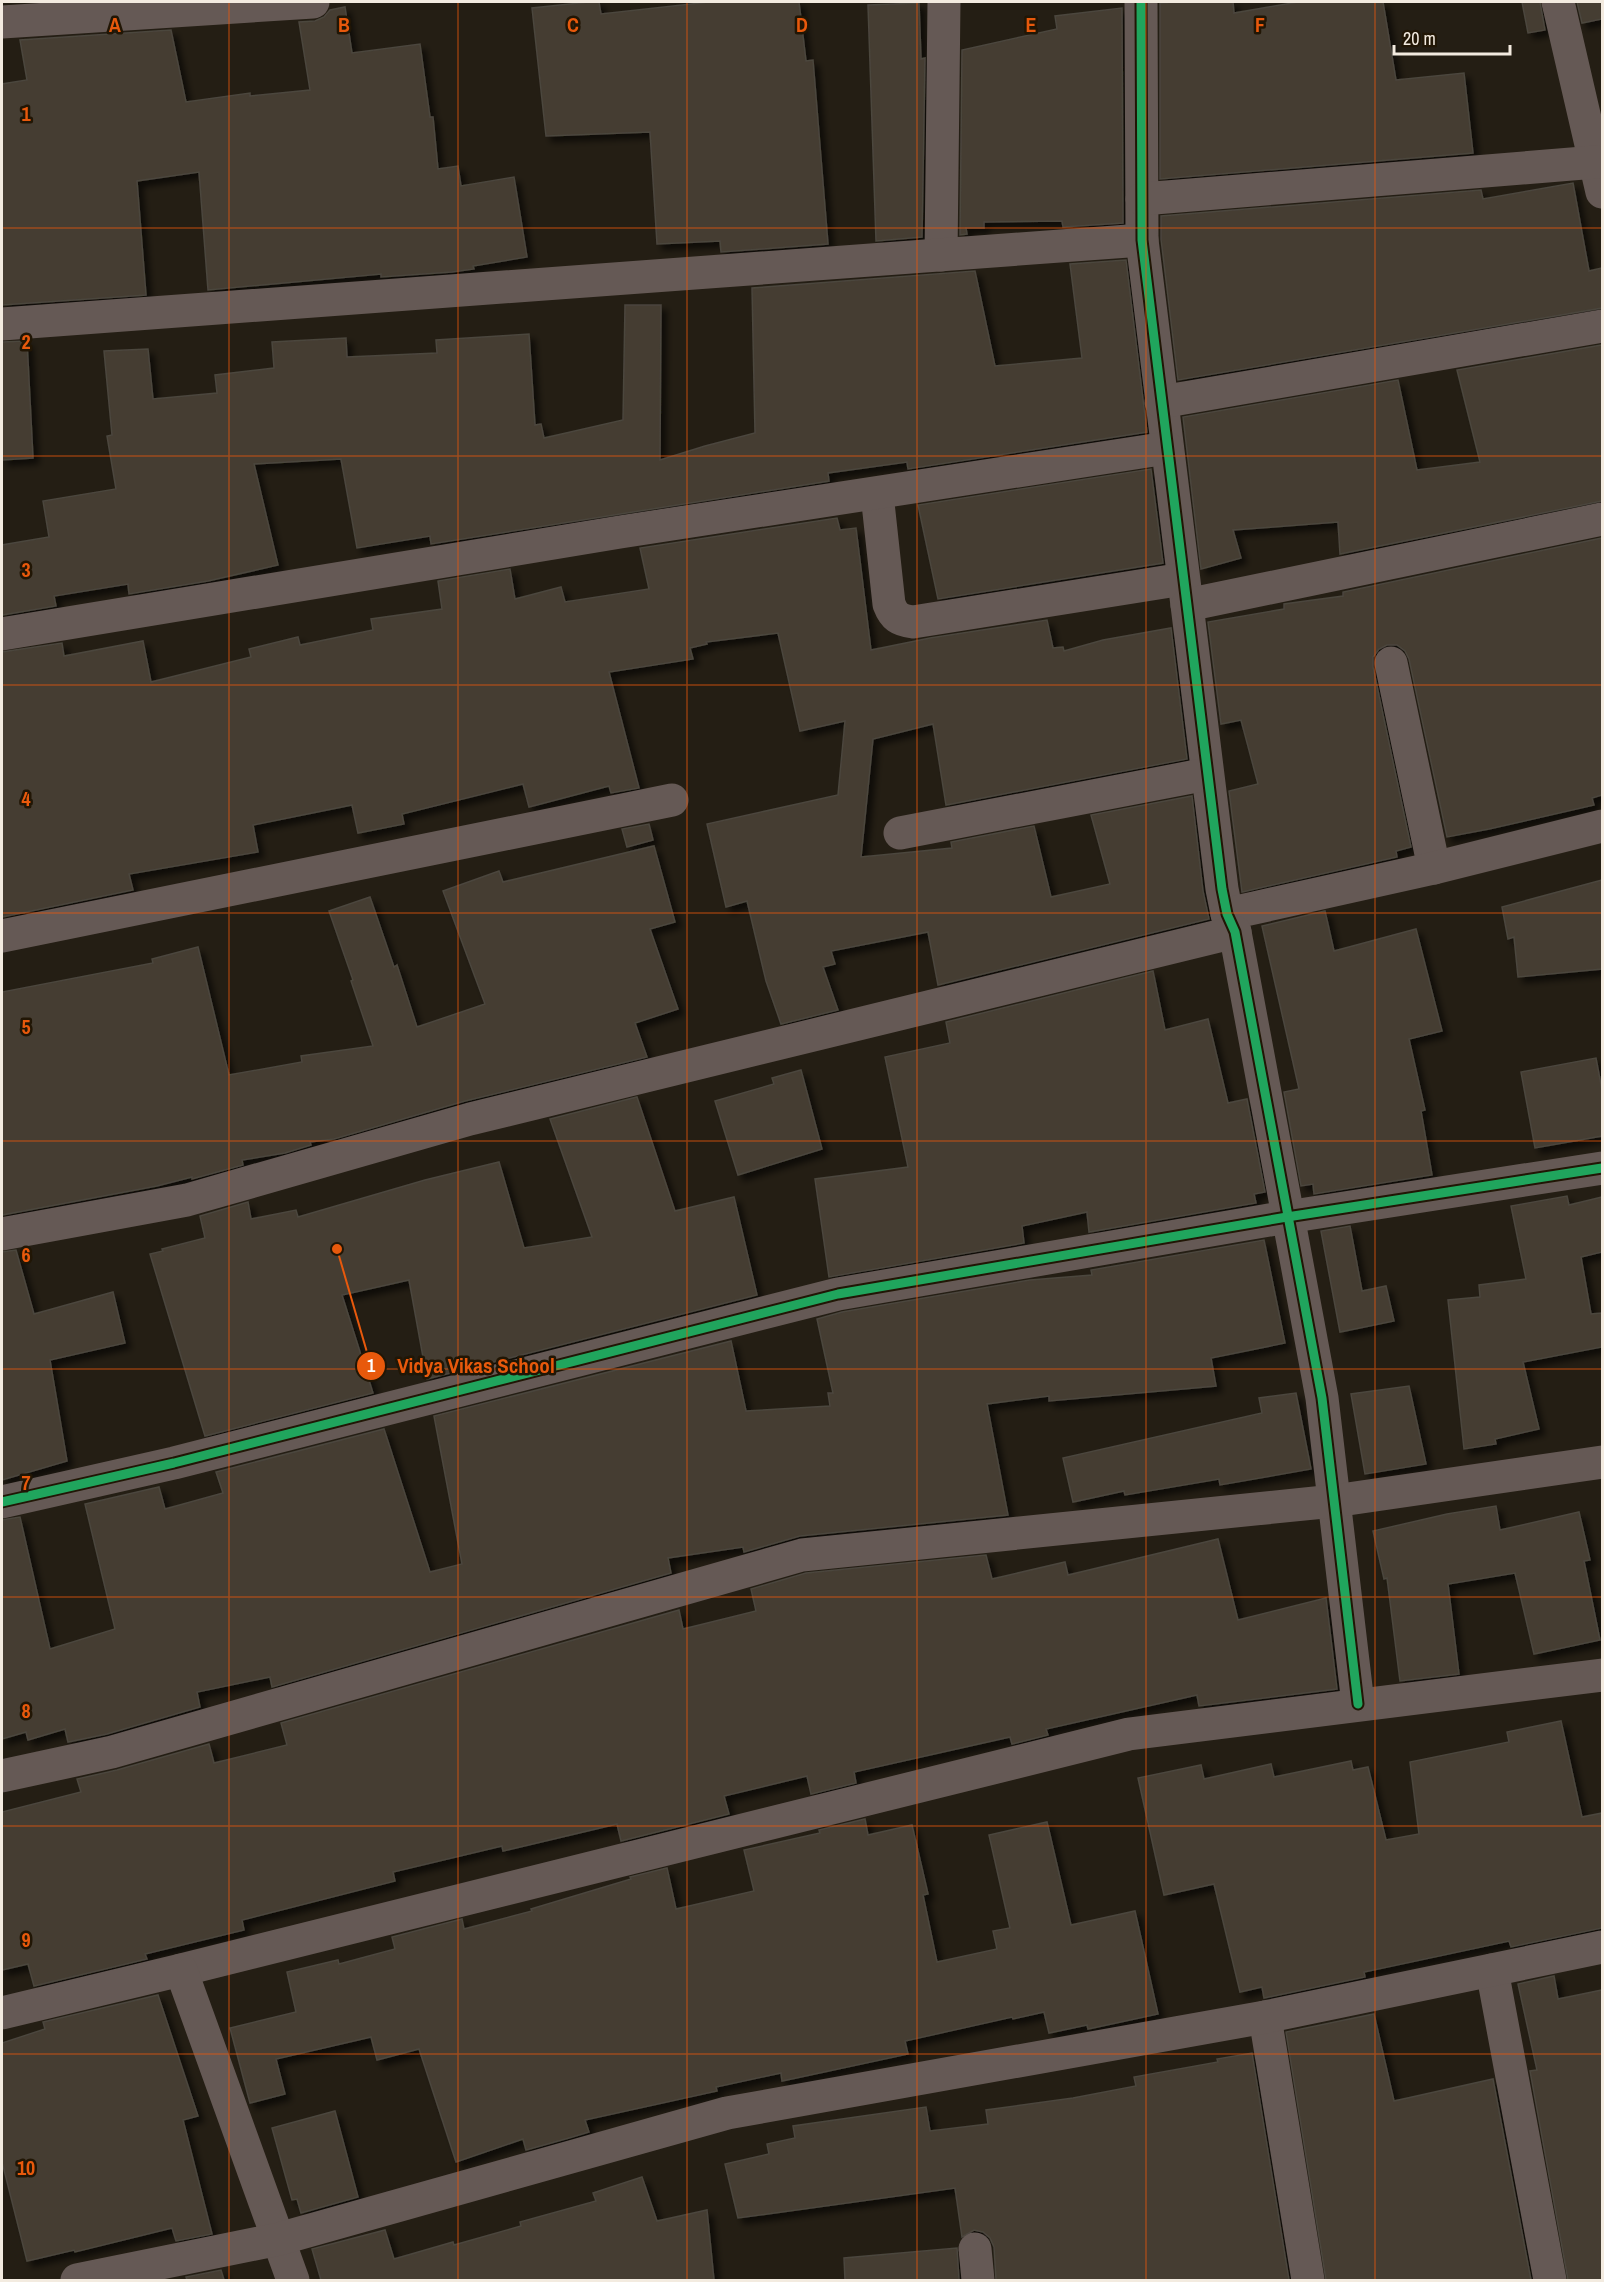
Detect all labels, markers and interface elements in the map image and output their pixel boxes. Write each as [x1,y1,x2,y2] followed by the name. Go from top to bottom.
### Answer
[109,11,121,38] text: A
[338,11,350,38] text: B
[567,11,579,38] text: C
[796,11,808,38] text: D
[1026,11,1037,38] text: E
[1255,11,1265,38] text: F
[1394,18,1510,56] scale bar
[1403,26,1436,51] text: 20 m
[21,100,31,127] text: 1
[21,328,31,355] text: 2
[21,556,31,583] text: 3
[21,785,31,812] text: 4
[21,1013,31,1040] text: 5
[21,1241,31,1268] text: 6
[356,1346,567,1385] callout: Vidya Vikas School
[397,1351,555,1380] text: Vidya Vikas School
[367,1353,376,1378] text: 1
[21,1469,31,1496] text: 7
[21,1697,31,1724] text: 8
[21,1926,31,1953] text: 9
[17,2154,35,2181] text: 10

